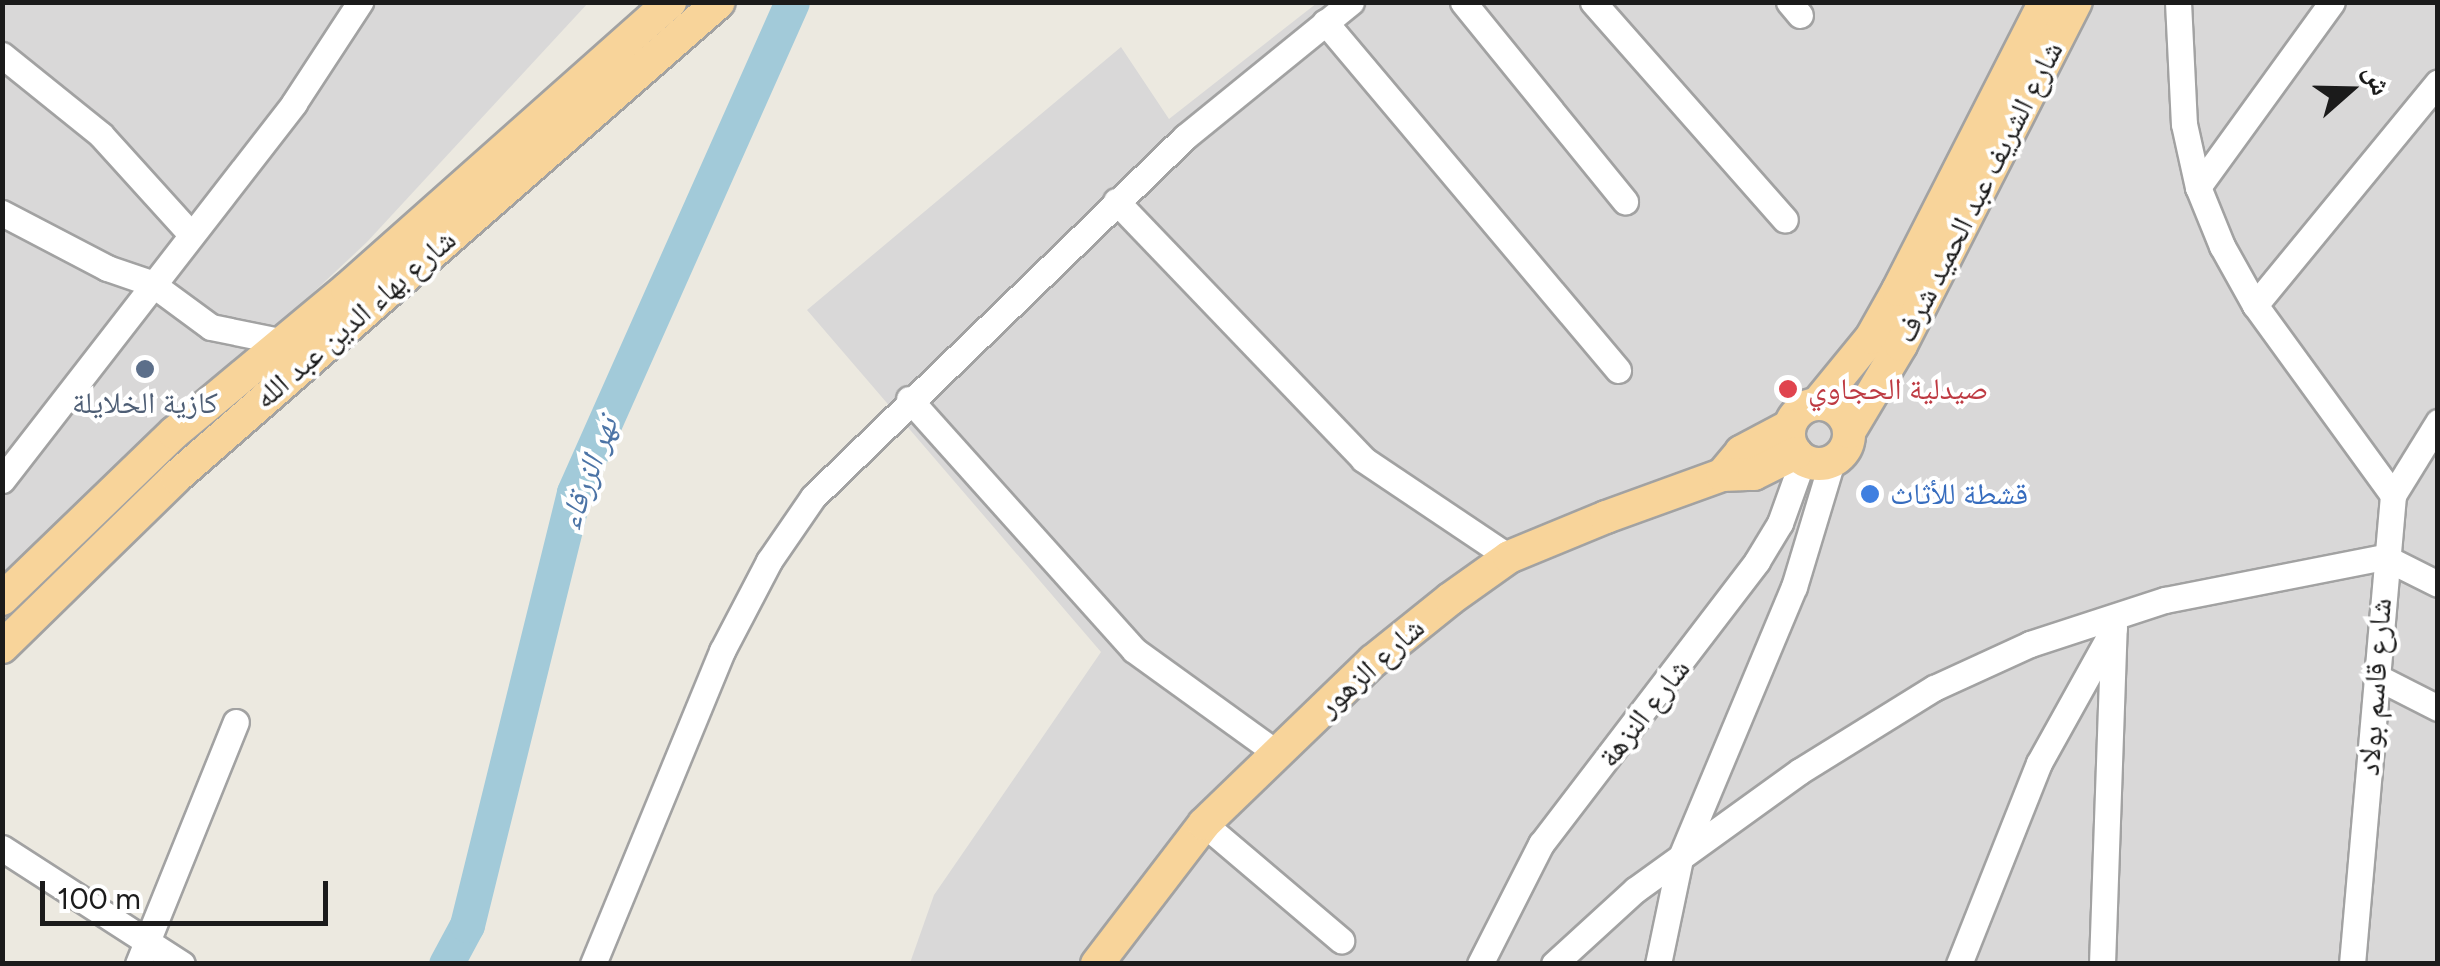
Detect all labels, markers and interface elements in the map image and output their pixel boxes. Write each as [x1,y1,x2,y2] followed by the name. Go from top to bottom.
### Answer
[1887,35,2071,349] street label: شارع الشريف عبد الحميد شرف
[2300,40,2400,140] north arrow
[2357,60,2399,100] text: ش
[247,222,463,416] street label: شارع بهاء الدين عبد الله
[134,358,156,380] marker: كازية الخلايلة
[1808,371,1988,407] place label: صيدلية الحجاوي
[1777,378,1799,400] marker: صيدلية الحجاوي
[72,385,218,421] place label: كازية الخلايلة
[550,411,626,535] water label: نهر الزرقاء
[1890,476,2028,512] place label: قشطة للأثاث
[1859,483,1881,505] marker: قشطة للأثاث
[2351,597,2399,777] street label: شارع قاسم بولاد
[1310,610,1432,724] street label: شارع الزهور
[1591,652,1697,774] street label: شارع النزهة
[45,861,332,923] scale bar
[57,880,141,917] text: 100 m

